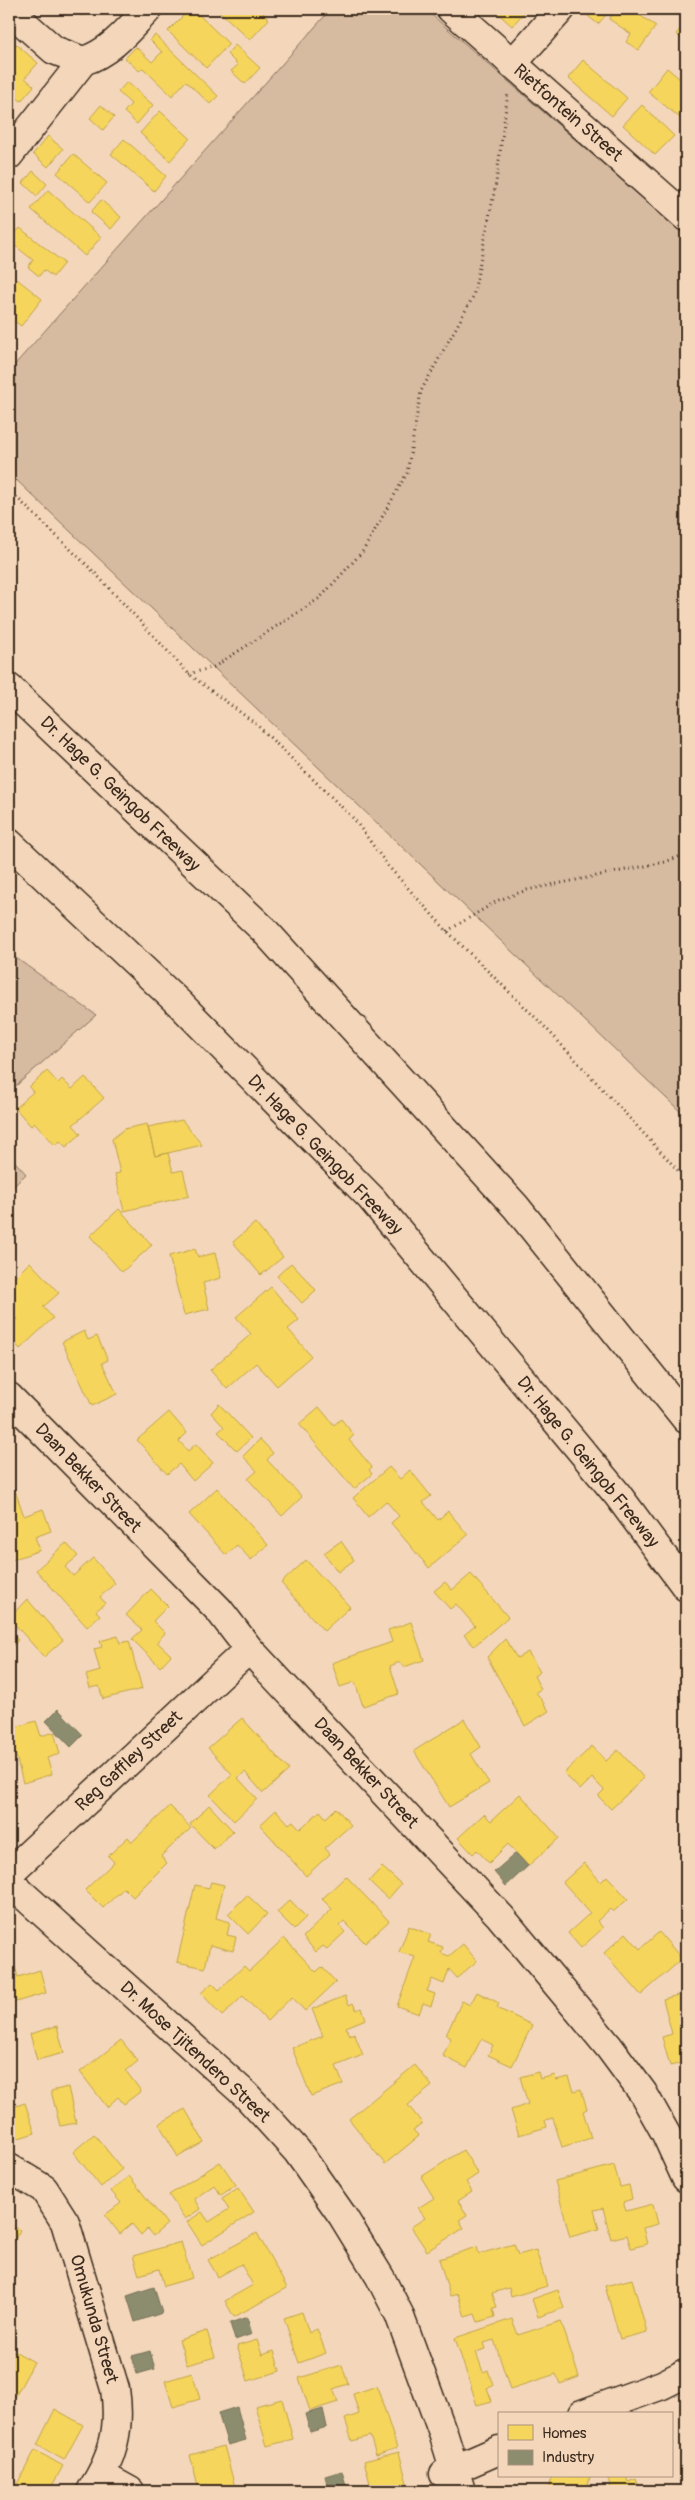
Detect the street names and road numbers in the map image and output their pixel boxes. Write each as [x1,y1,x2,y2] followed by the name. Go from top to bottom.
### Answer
[509,59,628,167] street label: Rietfontein Street
[35,711,205,877] street label: Dr. Hage G. Geingob Freeway
[242,1070,408,1240] street label: Dr. Hage G. Geingob Freeway
[512,1372,665,1553] street label: Dr. Hage G. Geingob Freeway
[30,1418,147,1538] street label: Daan Bekker Street
[71,1705,188,1816] street label: Reg Gaffley Street
[309,1713,424,1834] street label: Daan Bekker Street
[115,1976,276,2128] street label: Dr. Mose Tjitendero Street
[65,2252,124,2387] street label: Omukunda Street

